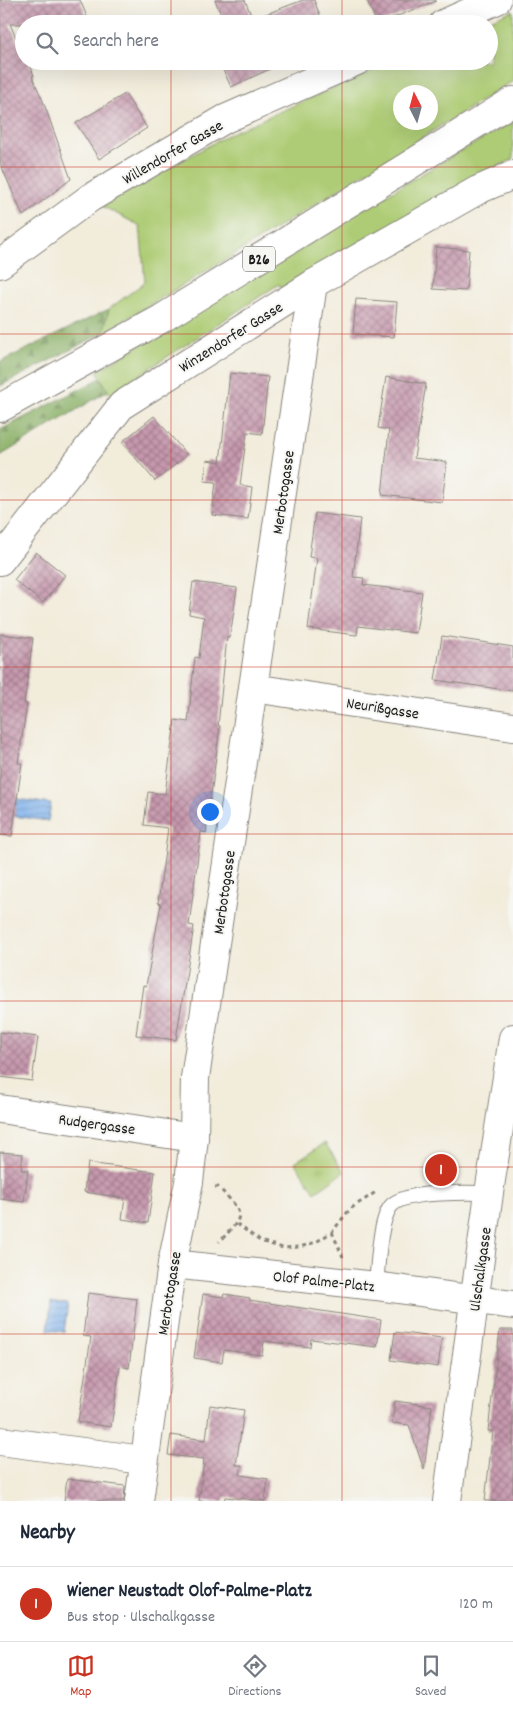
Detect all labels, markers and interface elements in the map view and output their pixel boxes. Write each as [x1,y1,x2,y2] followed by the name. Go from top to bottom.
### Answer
[15,15,498,70] search box
[33,29,61,57] icon: search
[73,29,159,56] text: Search here
[393,85,438,130] north arrow
[119,115,228,191] street label: Willendorfer Gasse
[243,246,275,272] road number: B26
[175,297,288,379] street label: Winzendorfer Gasse
[267,449,302,536] street label: Merbotogasse
[345,692,421,727] street label: Neurißgasse
[197,799,223,825] your location
[208,849,243,936] street label: Merbotogasse
[57,1109,136,1142] street label: Rudgergasse
[425,1151,457,1189] pin: 1
[464,1226,499,1313] street label: Ulschalkgasse
[153,1250,188,1337] street label: Merbotogasse
[272,1266,376,1299] street label: Olof Palme-Platz
[20,1519,75,1549] text: Nearby
[67,1579,312,1606] text: Wiener Neustadt Olof-Palme-Platz
[34,1593,38,1616] text: 1
[459,1593,493,1616] text: 120 m
[67,1606,215,1629] text: Bus stop · Ulschalkgasse
[67,1652,95,1702] tab: Map
[228,1652,281,1702] tab: Directions
[415,1652,446,1702] tab: Saved

